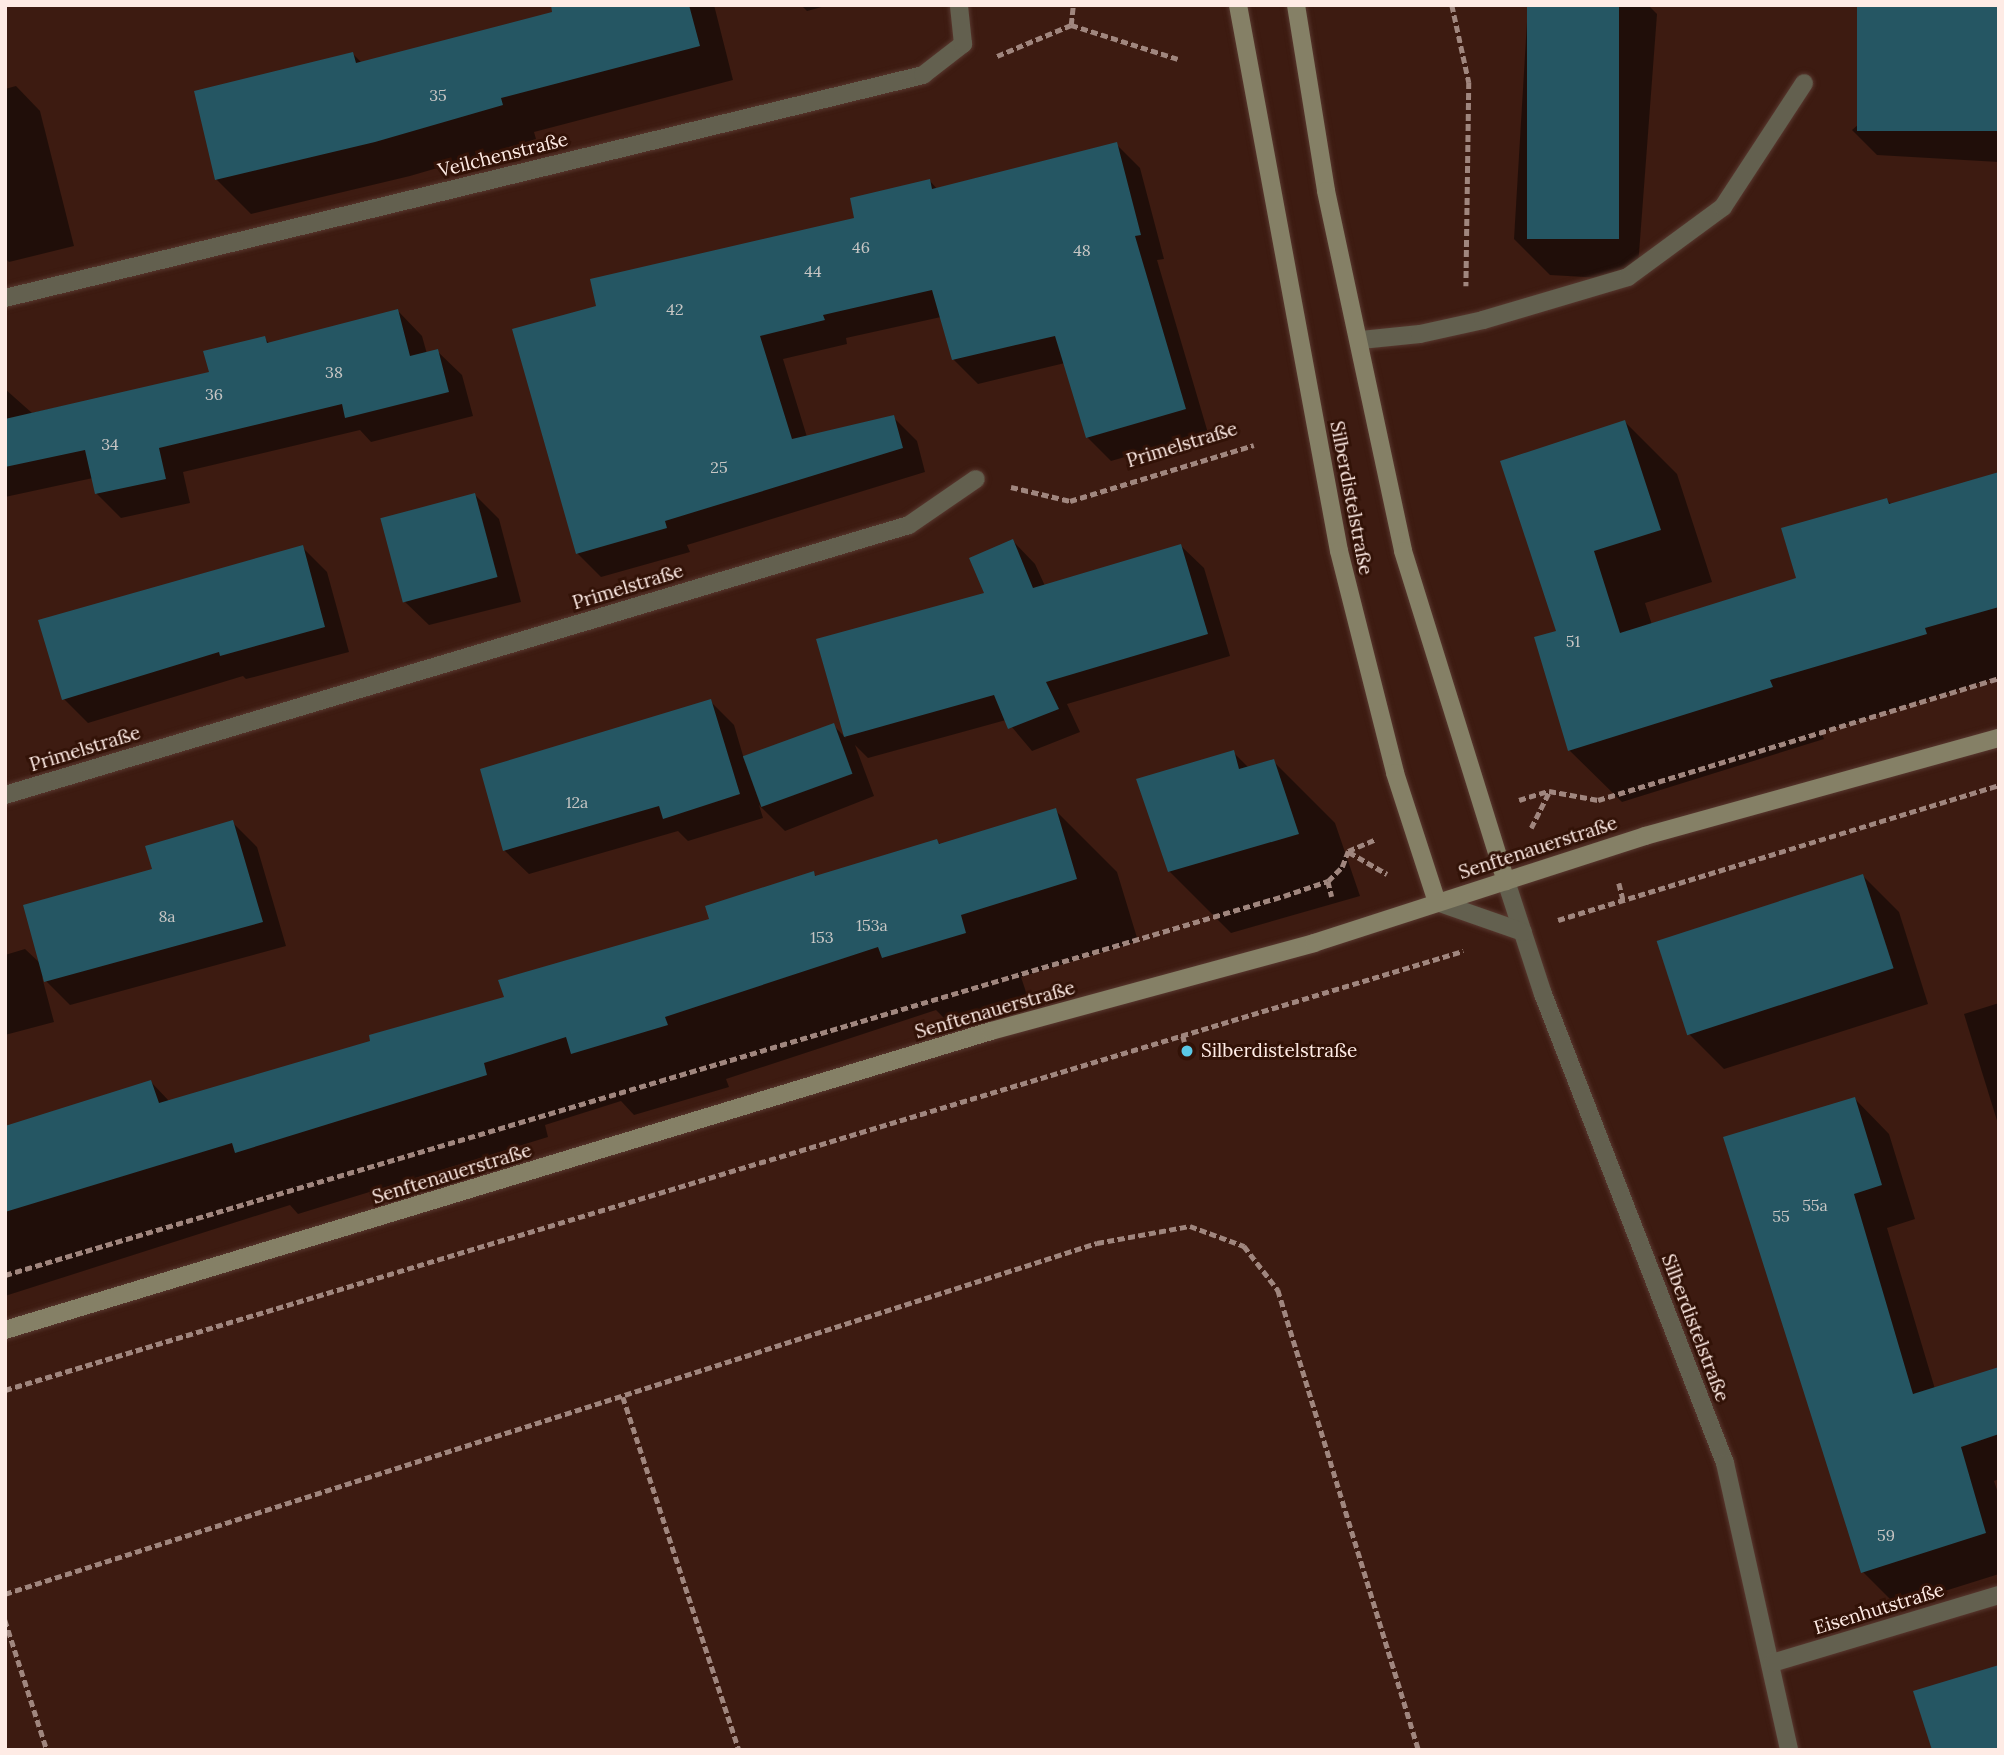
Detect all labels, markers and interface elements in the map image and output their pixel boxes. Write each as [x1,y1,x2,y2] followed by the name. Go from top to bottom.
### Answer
[429,85,447,105] house number: 35
[436,128,570,182] street label: Veilchenstraße
[852,237,870,257] house number: 46
[1073,240,1091,260] house number: 48
[804,261,822,281] house number: 44
[666,299,684,319] house number: 42
[325,362,343,382] house number: 38
[205,384,223,404] house number: 36
[1124,417,1240,473] street label: Primelstraße
[1325,419,1377,577] street label: Silberdistelstraße
[101,434,119,454] house number: 34
[710,457,728,477] house number: 25
[570,559,686,615] street label: Primelstraße
[1566,631,1580,651] house number: 51
[27,721,143,777] street label: Primelstraße
[566,792,588,812] house number: 12a
[1456,812,1620,884] street label: Senftenauerstraße
[158,906,176,926] house number: 8a
[856,915,888,935] house number: 153a
[810,927,834,947] house number: 153
[912,976,1078,1044] street label: Senftenauerstraße
[1201,1040,1357,1062] place label: Silberdistelstraße
[1179,1043,1195,1059] marker: Silberdistelstraße
[370,1139,534,1209] street label: Senftenauerstraße
[1802,1195,1828,1215] house number: 55a
[1772,1206,1790,1226] house number: 55
[1656,1251,1734,1405] street label: Silberdistelstraße
[1877,1525,1895,1545] house number: 59
[1811,1578,1947,1640] street label: Eisenhutstraße

